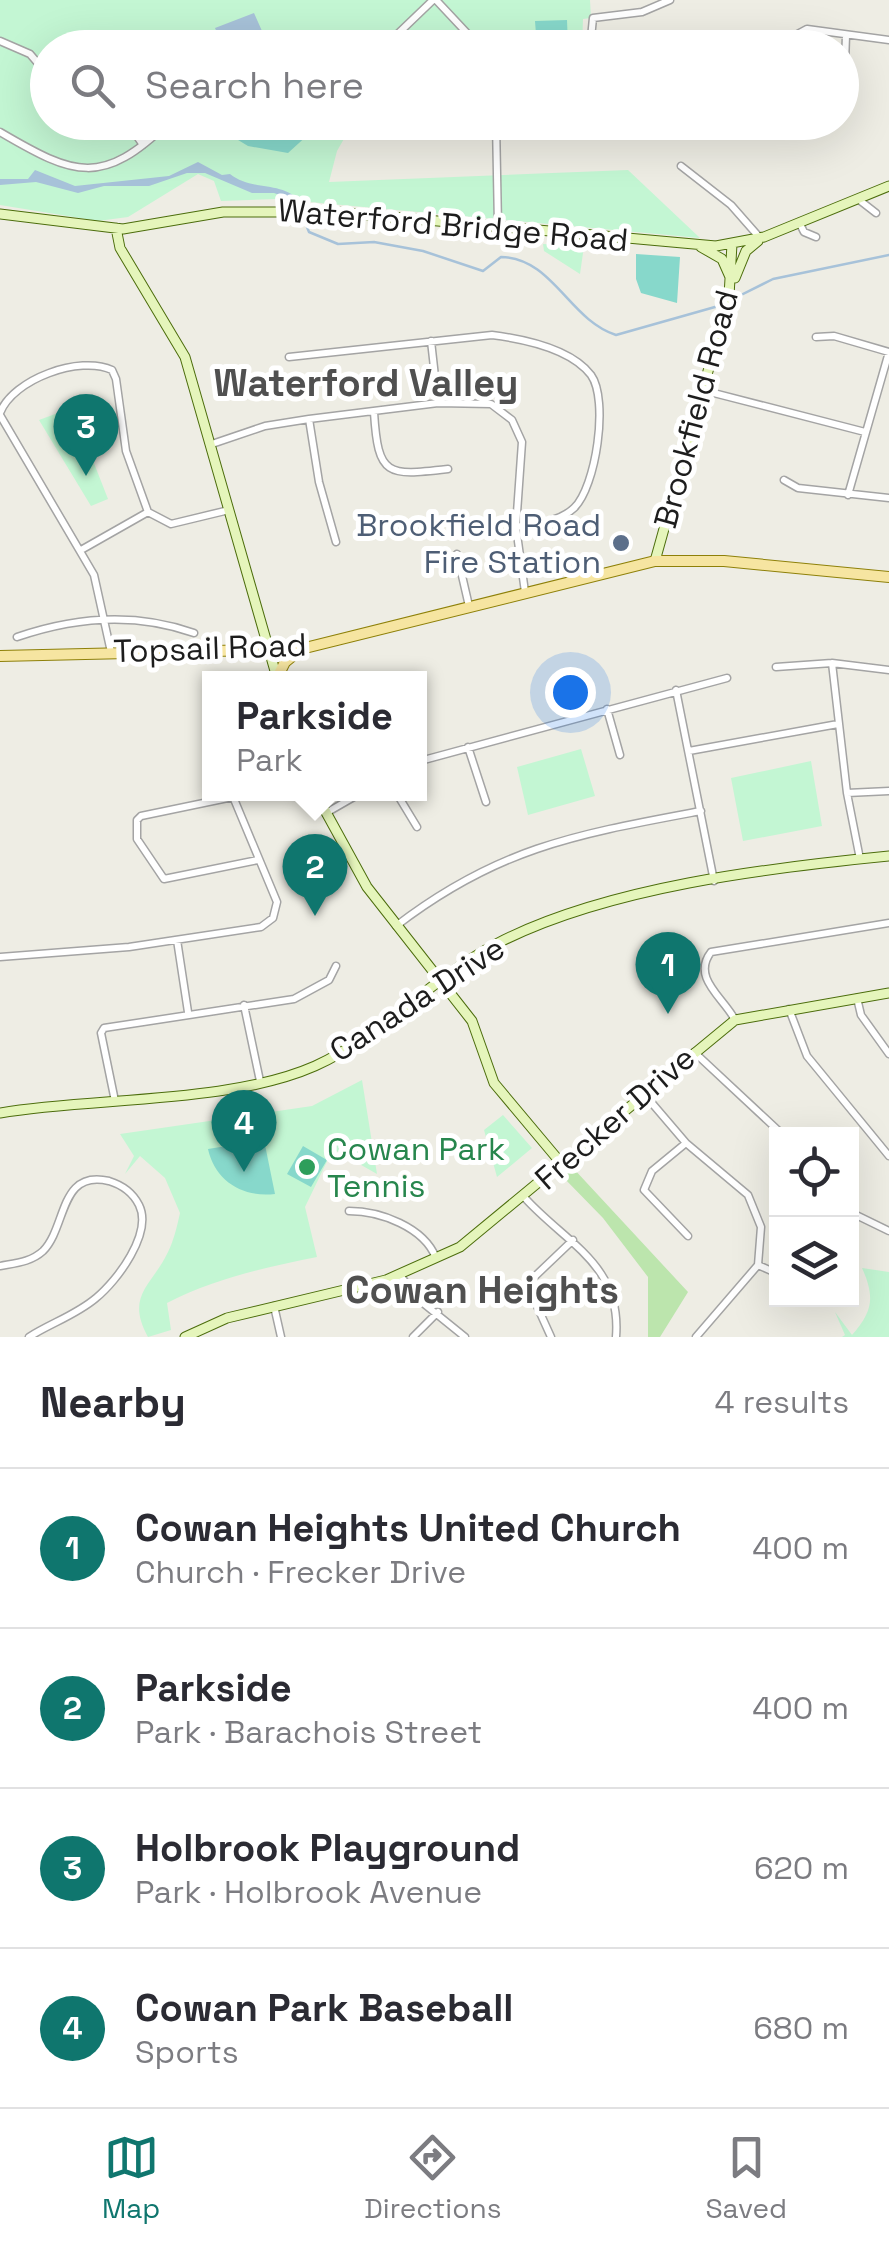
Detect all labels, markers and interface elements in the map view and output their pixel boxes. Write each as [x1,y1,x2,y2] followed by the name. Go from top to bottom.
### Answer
[30,30,859,140] search box
[65,58,120,113] icon: search
[145,61,364,109] text: Search here
[276,190,630,260] street label: Waterford Bridge Road
[645,286,747,532] street label: Brookfield Road
[214,359,519,407] district label: Waterford Valley
[54,394,118,476] pin: 3
[356,505,601,582] place label: Brookfield Road Fire Station
[610,532,632,554] marker: Brookfield Road Fire Station
[113,625,307,671] street label: Topsail Road
[545,667,596,718] your location
[202,671,427,801] popup
[236,692,393,740] text: Parkside
[236,740,303,780] text: Park
[282,834,348,916] pin: 2
[322,928,512,1070] street label: Canada Drive
[636,932,700,1014] pin: 1
[527,1038,703,1198] street label: Frecker Drive
[212,1090,276,1172] pin: 4
[769,1127,859,1307] map controls
[769,1127,859,1217] button: locate
[327,1129,505,1206] place label: Cowan Park Tennis
[296,1156,318,1178] marker: Cowan Park Tennis
[769,1217,859,1307] button: layers
[345,1266,619,1314] district label: Cowan Heights
[40,1376,186,1429] text: Nearby
[714,1382,849,1422] text: 4 results
[135,1504,681,1552] text: Cowan Heights United Church
[65,1528,80,1568] text: 1
[752,1528,849,1568] text: 400 m
[135,1552,466,1592] text: Church · Frecker Drive
[135,1664,292,1712] text: Parkside
[63,1688,82,1728] text: 2
[752,1688,849,1728] text: 400 m
[135,1712,482,1752] text: Park · Barachois Street
[135,1824,520,1872] text: Holbrook Playground
[63,1848,82,1888] text: 3
[754,1848,849,1888] text: 620 m
[135,1872,482,1912] text: Park · Holbrook Avenue
[135,1984,513,2032] text: Cowan Park Baseball
[62,2008,83,2048] text: 4
[753,2008,849,2048] text: 680 m
[135,2032,239,2072] text: Sports
[102,2130,160,2226] tab: Map
[364,2130,501,2226] tab: Directions
[705,2130,787,2226] tab: Saved

